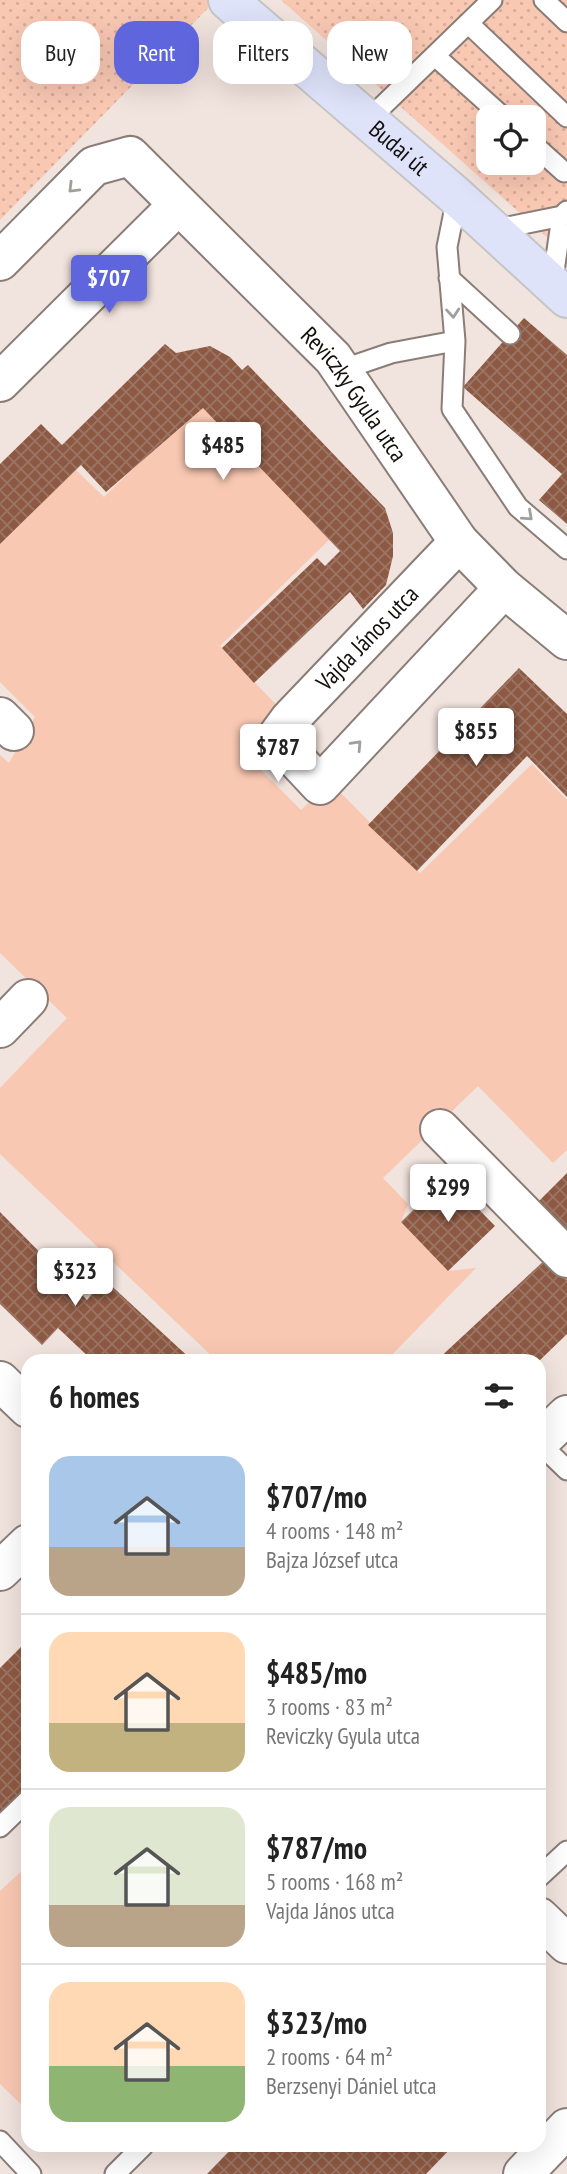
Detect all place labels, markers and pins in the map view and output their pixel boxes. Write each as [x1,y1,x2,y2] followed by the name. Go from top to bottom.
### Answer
[68,256,150,315] pin: $707
[182,422,264,482] pin: $485
[435,708,517,768] pin: $855
[237,724,319,784] pin: $787
[407,1164,489,1224] pin: $299
[34,1248,116,1308] pin: $323

